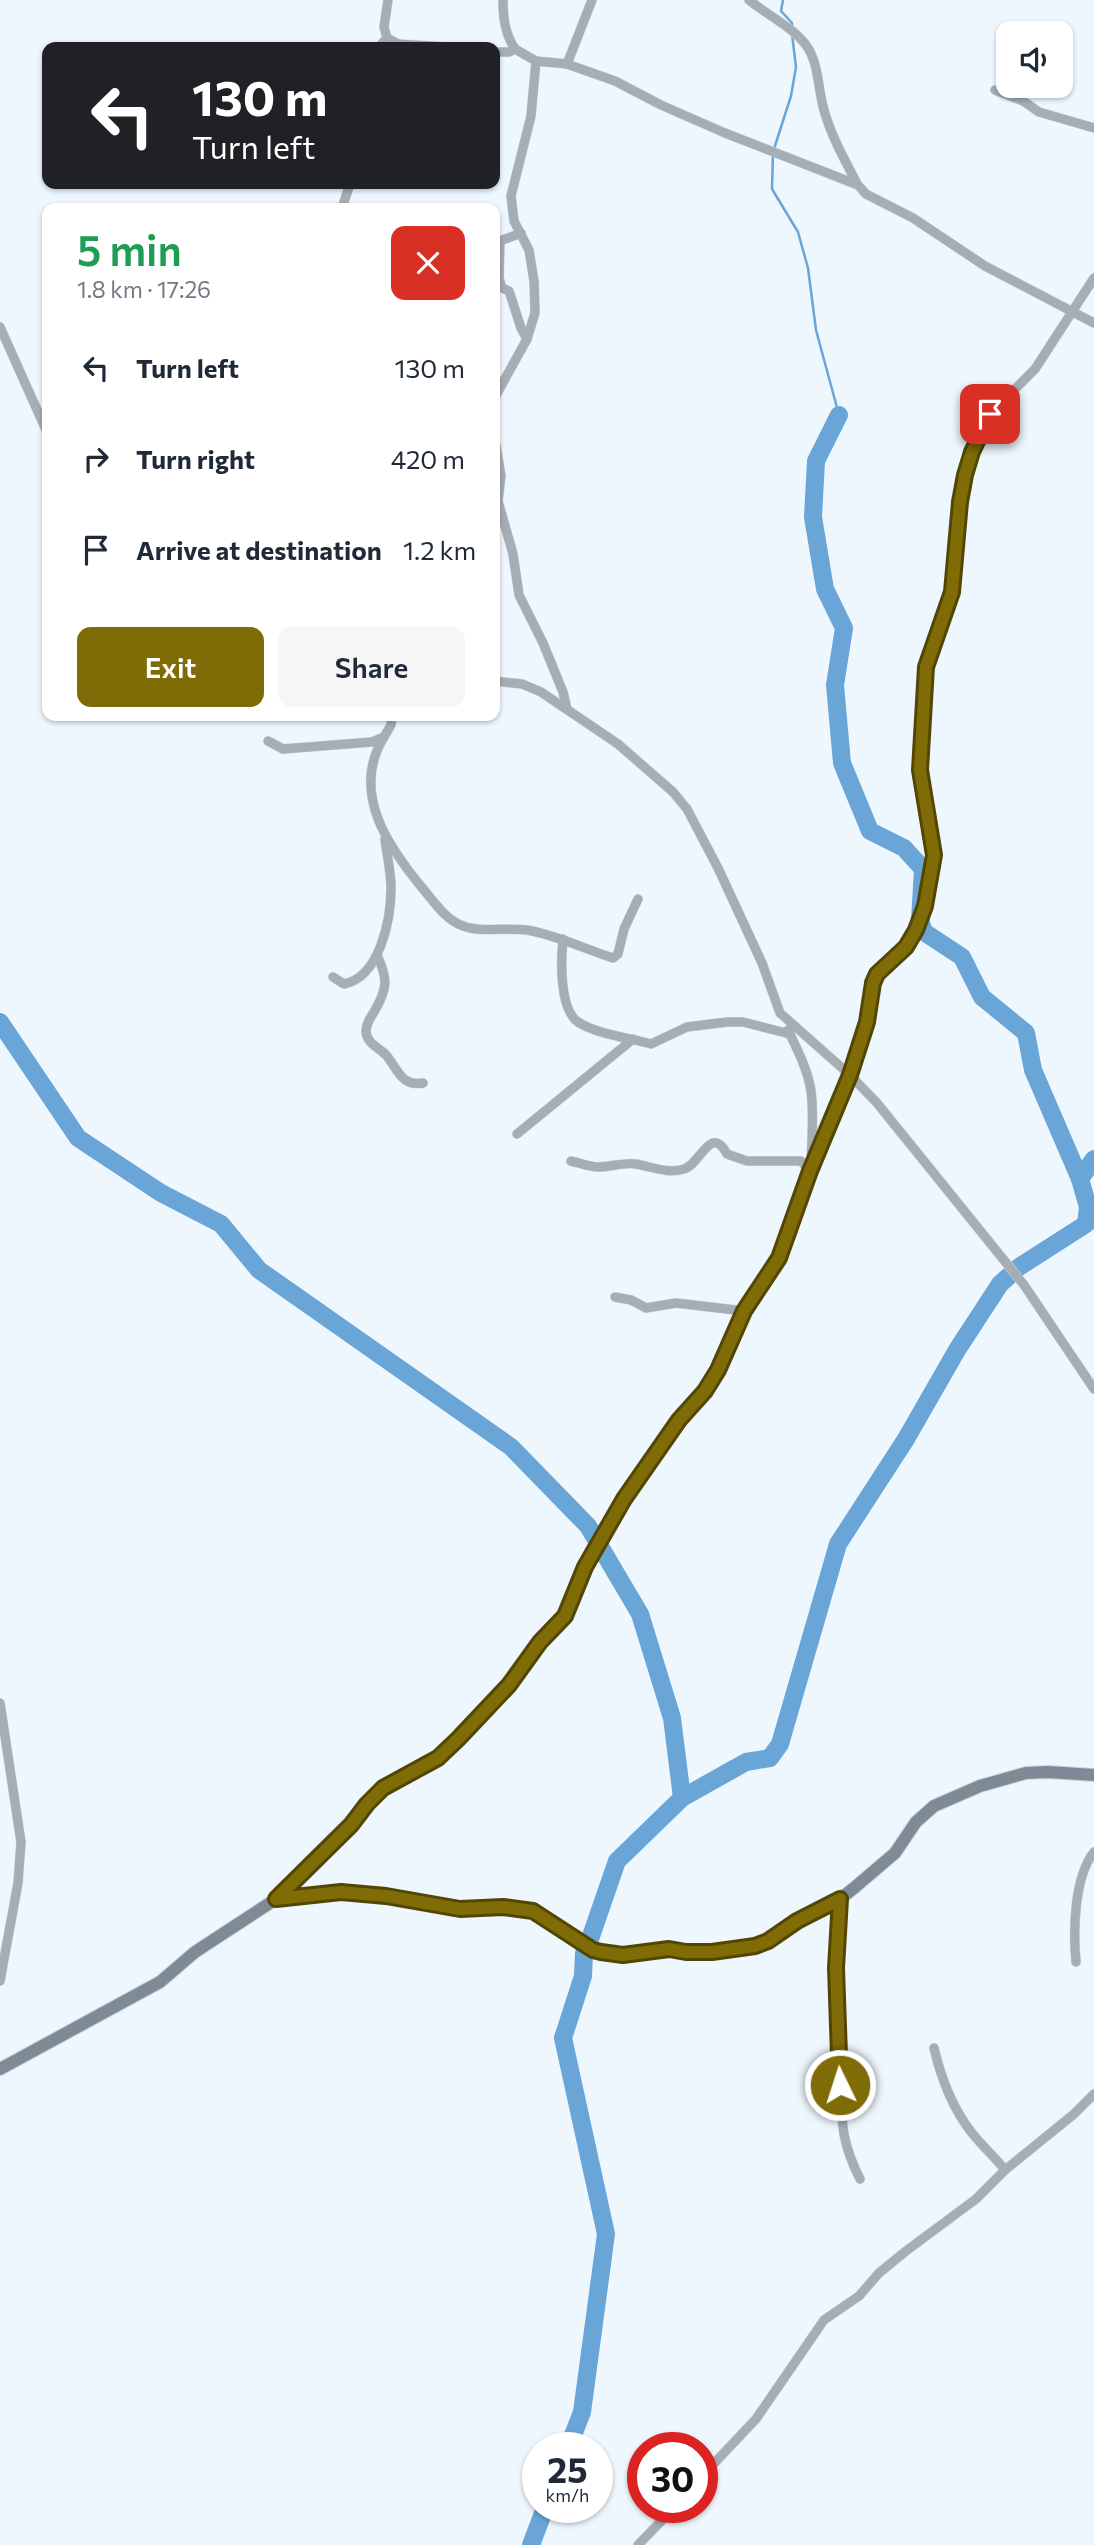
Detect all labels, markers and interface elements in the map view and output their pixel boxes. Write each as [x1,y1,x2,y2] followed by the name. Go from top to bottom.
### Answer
[996,21,1073,98] map controls
[996,21,1073,98] button: sound
[192,66,327,126] text: 130 m
[77,70,168,161] icon: left
[192,126,316,166] text: Turn left
[77,223,182,275] text: 5 min
[391,226,465,300] button: close
[77,275,211,303] text: 1.8 km · 17:26
[77,349,115,387] icon: left
[136,352,239,383] text: Turn left
[394,352,465,383] text: 130 m
[960,384,1020,444] pin
[971,395,1009,433] icon: arrive
[77,440,115,478] icon: right
[136,443,255,474] text: Turn right
[391,443,465,474] text: 420 m
[77,531,115,569] icon: arrive
[136,534,382,565] text: Arrive at destination
[403,534,476,565] text: 1.2 km
[77,627,264,707] button: Exit
[278,627,465,707] button: Share
[803,2048,877,2122] position arrow
[627,2432,718,2523] speed limit sign: 30
[547,2447,588,2490] text: 25
[546,2484,589,2506] text: km/h

